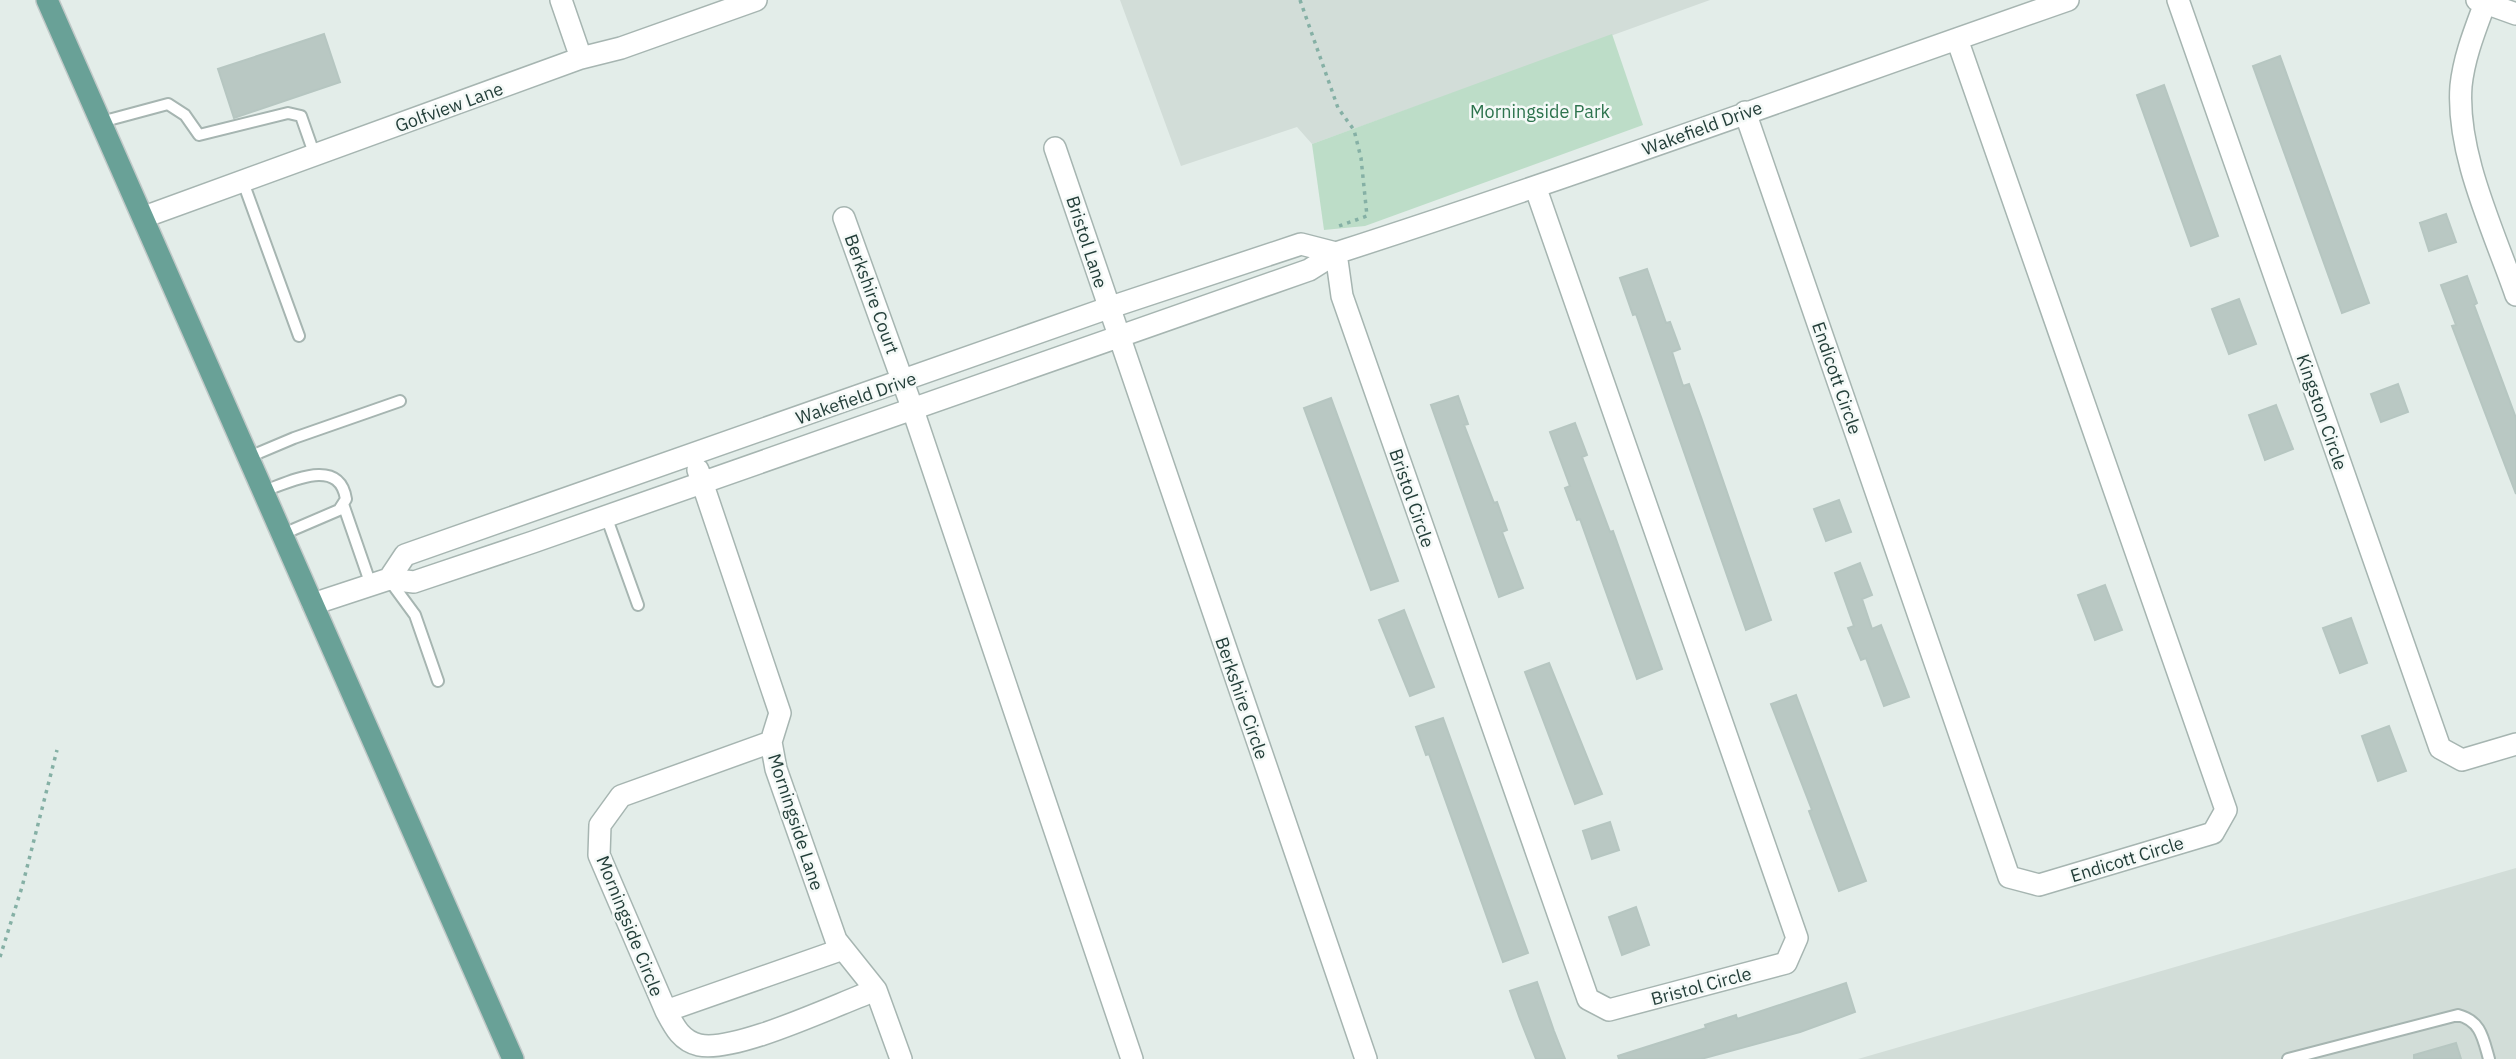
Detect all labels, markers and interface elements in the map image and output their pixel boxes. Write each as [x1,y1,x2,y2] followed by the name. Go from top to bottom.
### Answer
[392,77,506,137] street label: Golfview Lane
[1639,96,1765,160] street label: Wakefield Drive
[1470,100,1611,123] park label: Morningside Park
[1061,193,1113,291] street label: Bristol Lane
[840,231,904,357] street label: Berkshire Court
[1807,319,1867,437] street label: Endicott Circle
[2291,351,2353,473] street label: Kingston Circle
[793,367,919,429] street label: Wakefield Drive
[1384,446,1440,551] street label: Bristol Circle
[1210,634,1274,762] street label: Berkshire Circle
[763,751,829,893] street label: Morningside Lane
[2067,831,2187,887] street label: Endicott Circle
[591,852,669,1000] street label: Morningside Circle
[1648,962,1754,1010] street label: Bristol Circle

